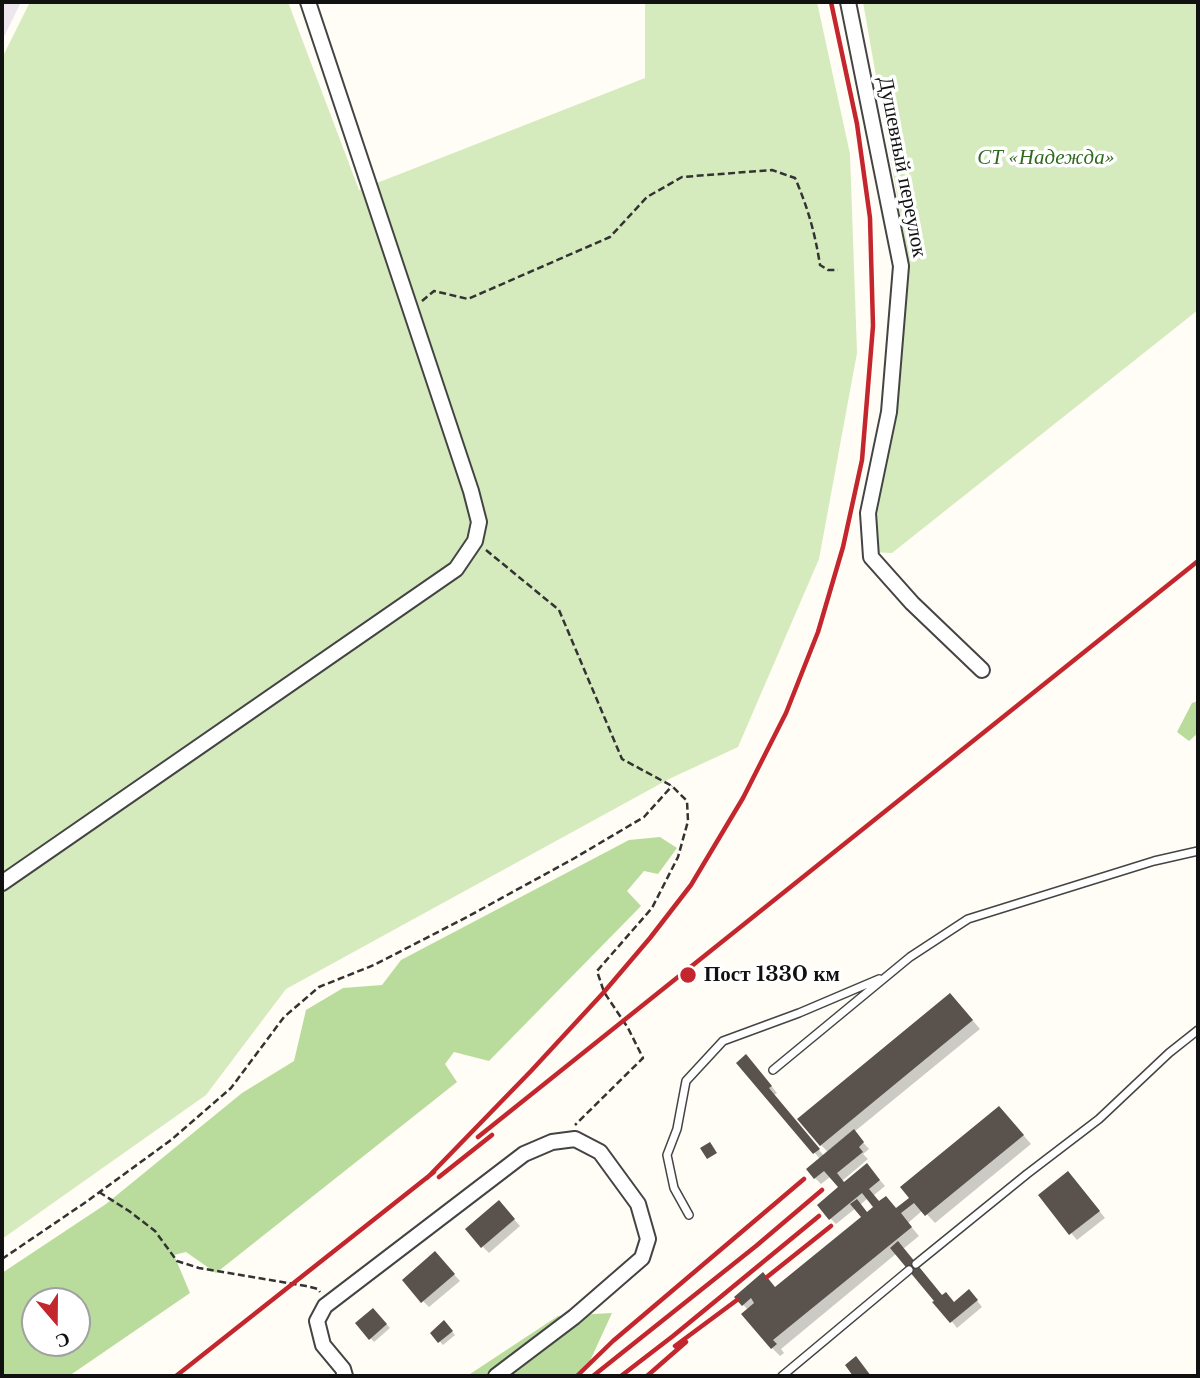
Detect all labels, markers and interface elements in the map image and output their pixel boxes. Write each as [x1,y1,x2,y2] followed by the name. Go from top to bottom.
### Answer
[872,75,932,259] street label: Душевный переулок
[977,145,1115,171] park label: СТ «Надежда»
[704,962,840,988] place label: Пост 1330 км
[678,965,698,985] marker: Пост 1330 км
[21,1287,91,1357] north arrow
[52,1327,73,1353] text: С

